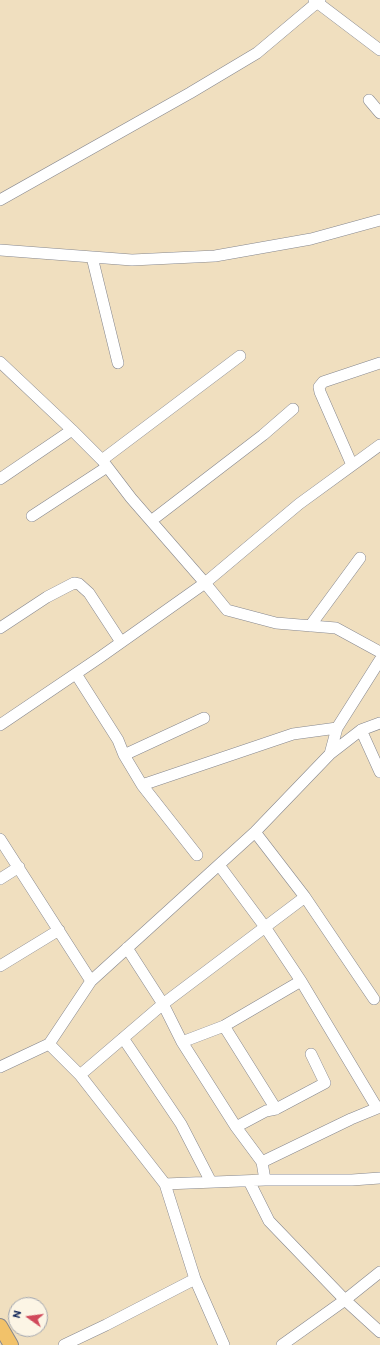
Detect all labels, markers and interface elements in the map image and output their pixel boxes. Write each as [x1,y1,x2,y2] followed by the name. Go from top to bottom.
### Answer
[8,1297,48,1337] north arrow
[10,1309,24,1319] text: N

